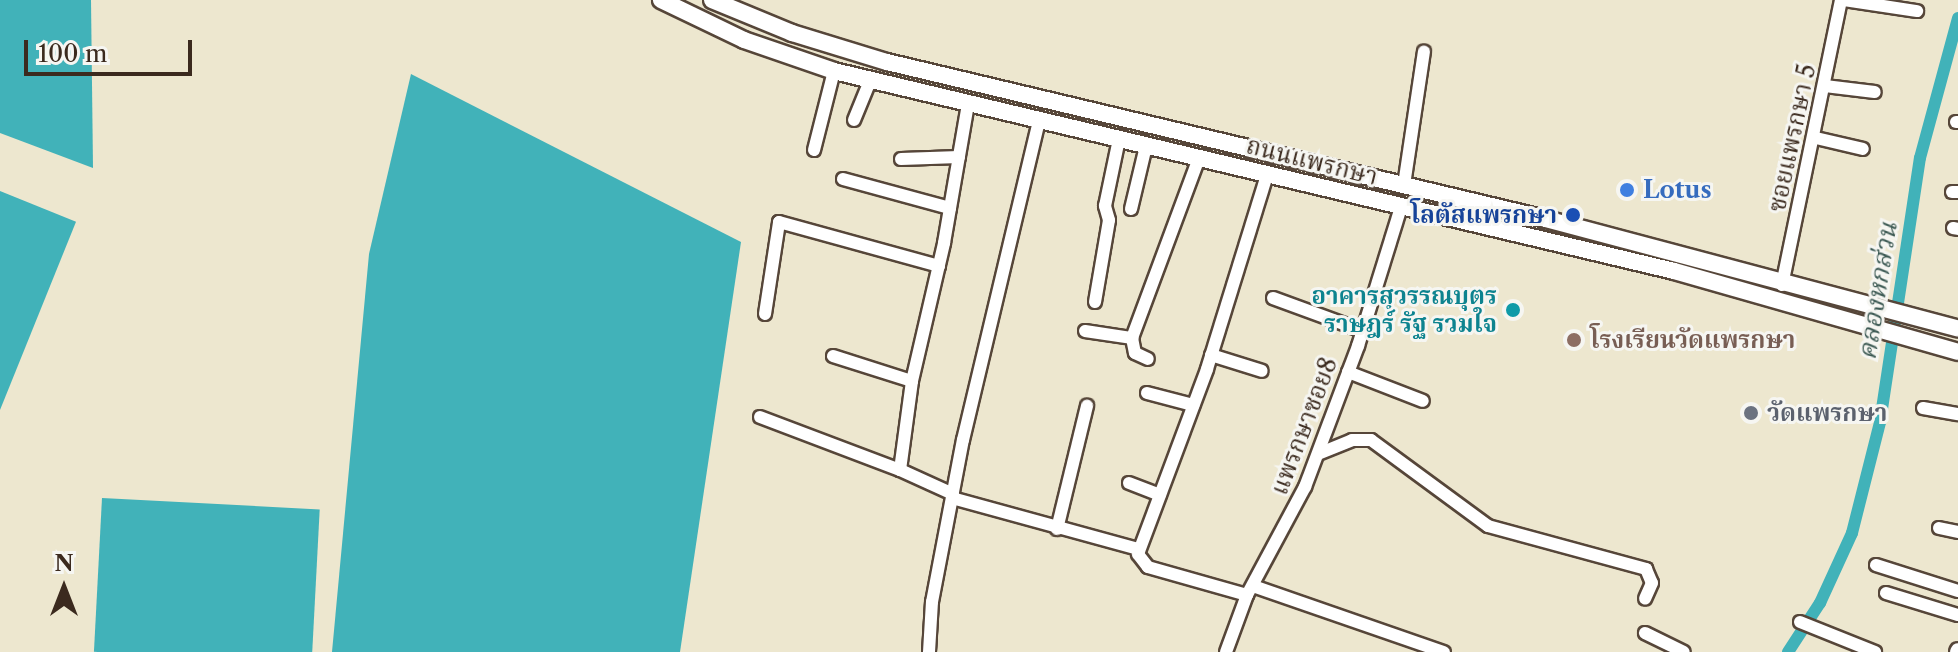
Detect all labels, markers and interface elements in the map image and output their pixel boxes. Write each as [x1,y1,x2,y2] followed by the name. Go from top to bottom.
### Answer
[28,24,196,74] scale bar
[38,39,107,68] text: 100 m
[1762,62,1822,214] street label: ซอยแพรกษา 5
[1243,131,1381,191] street label: ถนนแพรกษา
[1643,176,1712,204] place label: Lotus
[1618,181,1636,199] marker: Lotus
[1410,201,1557,229] place label: โลตัสแพรกษา
[1564,206,1582,224] marker: โลตัสแพรกษา
[1852,220,1904,362] water label: คลองหกส่วน
[1311,282,1497,338] place label: อาคารสุวรรณบุตร ราษฎร์ รัฐ รวมใจ
[1504,301,1522,319] marker: อาคารสุวรรณบุตร ราษฎร์ รัฐ รวมใจ
[1590,326,1795,354] place label: โรงเรียนวัดแพรกษา
[1565,331,1583,349] marker: โรงเรียนวัดแพรกษา
[1265,353,1343,499] street label: แพรกษาซอย8
[1767,399,1887,427] place label: วัดแพรกษา
[1742,404,1760,422] marker: วัดแพรกษา
[24,548,104,628] north arrow
[54,550,74,577] text: N

